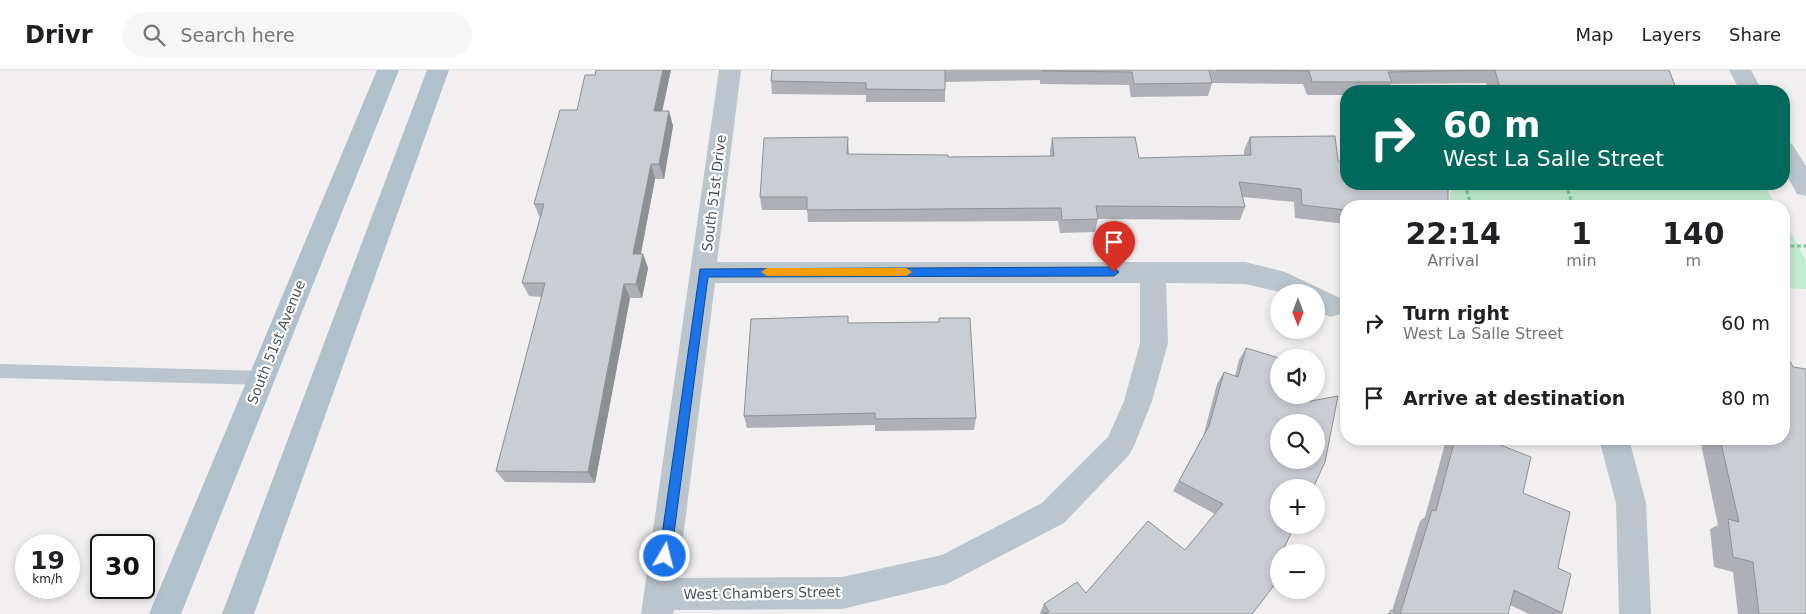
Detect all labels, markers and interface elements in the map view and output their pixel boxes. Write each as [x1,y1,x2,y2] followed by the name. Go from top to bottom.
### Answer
[122,12,472,57] search box
[25,21,92,49] text: Drivr
[140,21,168,49] icon: search
[180,24,295,46] text: Search here
[1575,24,1613,45] text: Map
[1641,24,1701,45] text: Layers
[1729,24,1781,45] text: Share
[1360,105,1425,170] icon: right
[1443,105,1540,145] text: 60 m
[699,134,729,252] street label: South 51st Drive
[1443,146,1664,171] text: West La Salle Street
[1405,216,1501,251] text: 22:14
[1571,216,1592,251] text: 1
[1662,216,1725,251] text: 140
[1093,221,1135,272] pin
[1100,228,1128,256] icon: arrive
[1427,251,1479,270] text: Arrival
[1566,251,1597,270] text: min
[1685,251,1701,270] text: m
[244,278,308,406] street label: South 51st Avenue
[1270,284,1325,339] north arrow
[1270,284,1325,599] map controls
[1403,302,1509,324] text: Turn right
[1360,309,1388,337] icon: right
[1721,312,1770,334] text: 60 m
[1403,324,1564,343] text: West La Salle Street
[1270,349,1325,404] button: sound
[1360,384,1388,412] icon: arrive
[1403,387,1625,409] text: Arrive at destination
[1721,387,1770,409] text: 80 m
[1270,414,1325,469] button: search
[1270,479,1325,534] button: +
[638,529,690,581] position arrow
[90,534,155,599] speed limit sign: 30
[1270,544,1325,599] button: −
[30,546,65,575] text: 19
[32,572,63,586] text: km/h
[683,584,841,602] street label: West Chambers Street

